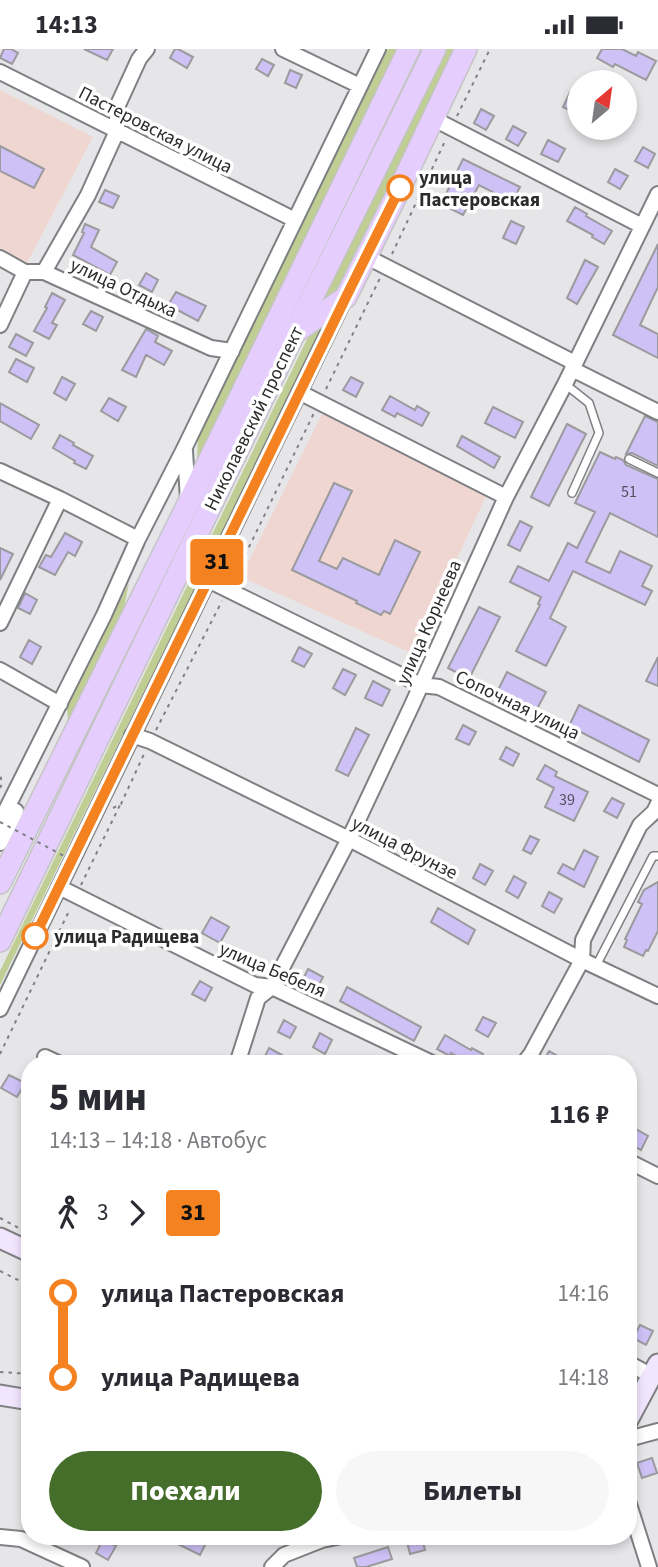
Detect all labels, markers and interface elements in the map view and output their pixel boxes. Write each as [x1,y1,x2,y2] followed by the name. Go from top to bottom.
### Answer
[35,6,98,43] text: 14:13
[567,70,637,140] north arrow
[567,70,637,140] map controls
[74,80,237,181] street label: Пастеровская улица
[419,165,540,214] place label: улица Пастеровская
[387,175,413,201] marker: улица Пастеровская
[65,252,181,325] street label: улица Отдыха
[198,322,311,516] street label: Николаевский проспект
[621,481,637,503] house number: 51
[186,539,248,585] line badge: 31
[204,544,230,579] text: 31
[390,556,469,689] street label: улица Корнеева
[451,664,584,747] street label: Сопочная улица
[559,789,575,811] house number: 39
[347,810,462,887] street label: улица Фрунзе
[22,923,48,949] marker: улица Радищева
[54,924,199,951] place label: улица Радищева
[215,936,330,1005] street label: улица Бебеля
[49,1071,147,1125] text: 5 мин
[549,1096,609,1133] text: 116 ₽
[49,1124,267,1157] text: 14:13 – 14:18 · Автобус
[49,1194,87,1232] icon: walk
[118,1194,156,1232] icon: forward
[180,1195,206,1230] text: 31
[97,1196,108,1229] text: 3
[101,1275,344,1312] text: улица Пастеровская
[558,1277,609,1310] text: 14:16
[101,1359,300,1396] text: улица Радищева
[558,1361,609,1394] text: 14:18
[49,1451,322,1531] button: Поехали
[336,1451,609,1531] button: Билеты

